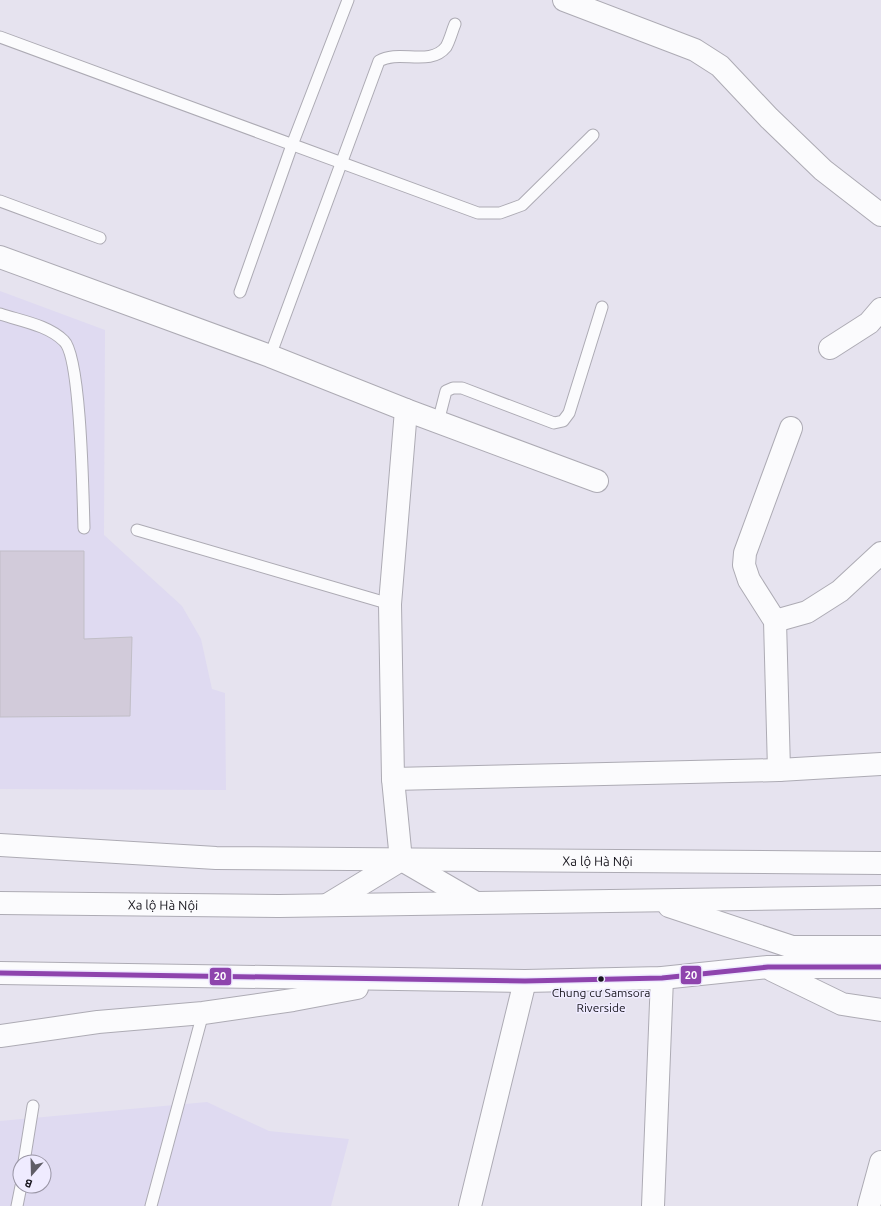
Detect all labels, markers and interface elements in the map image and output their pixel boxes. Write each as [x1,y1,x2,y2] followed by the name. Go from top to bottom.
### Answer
[562,854,633,869] street label: Xa lộ Hà Nội
[128,897,198,913] street label: Xa lộ Hà Nội
[680,965,702,985] line badge: 20
[209,967,232,986] line badge: 20
[685,969,697,981] text: 20
[214,970,226,982] text: 20
[596,974,606,984] marker: Chung cư Samsora Riverside
[552,986,650,1014] place label: Chung cư Samsora Riverside
[12,1154,52,1194] north arrow
[23,1177,34,1190] text: B

